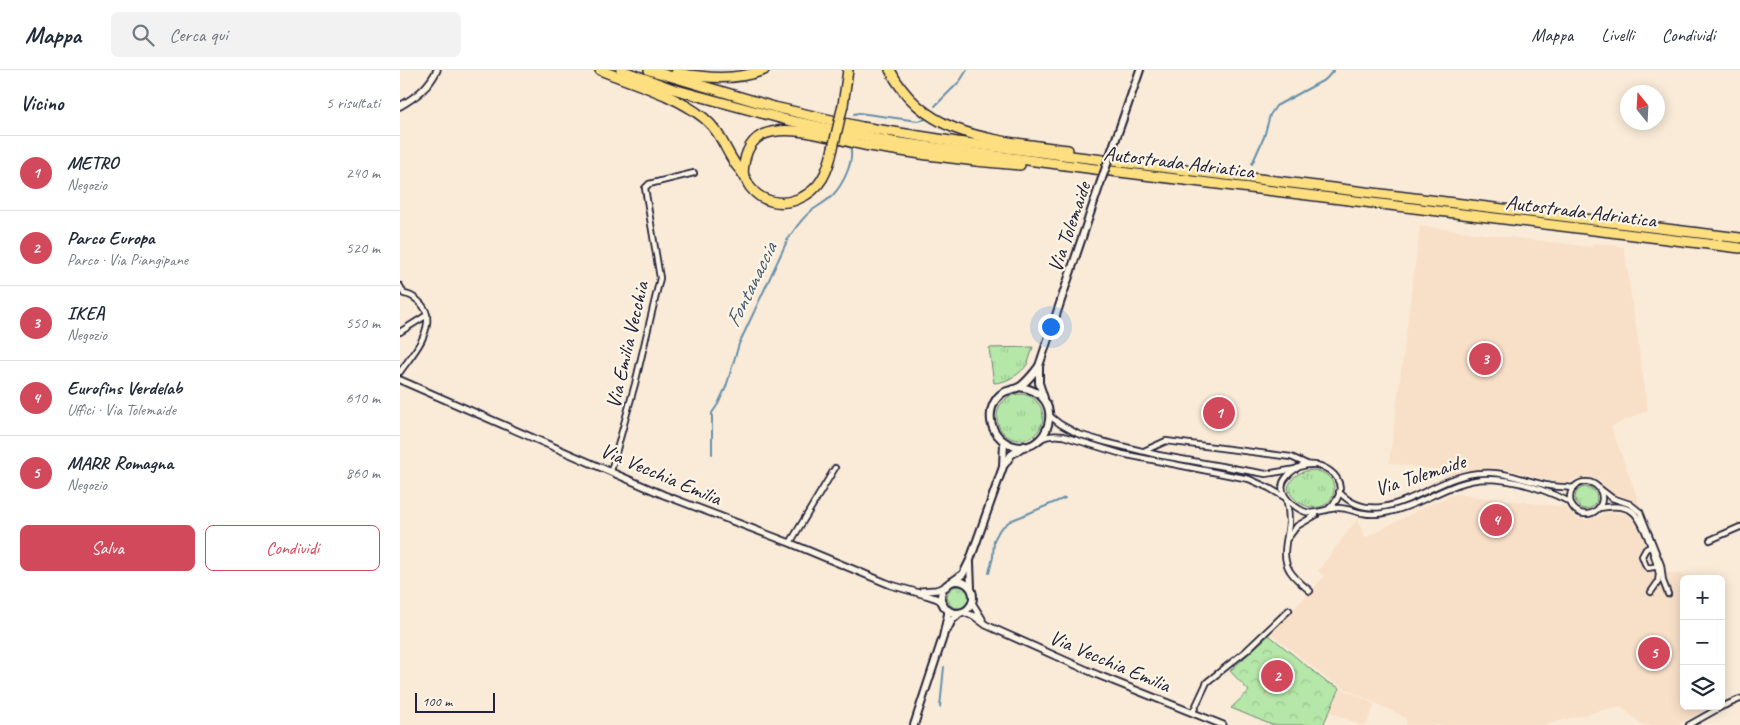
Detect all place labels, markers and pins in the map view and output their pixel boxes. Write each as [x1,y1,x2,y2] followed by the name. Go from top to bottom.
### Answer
[1469,340,1501,378] pin: 3
[1203,394,1235,432] pin: 1
[1480,501,1512,539] pin: 4
[1638,634,1670,672] pin: 5
[1261,657,1293,695] pin: 2

